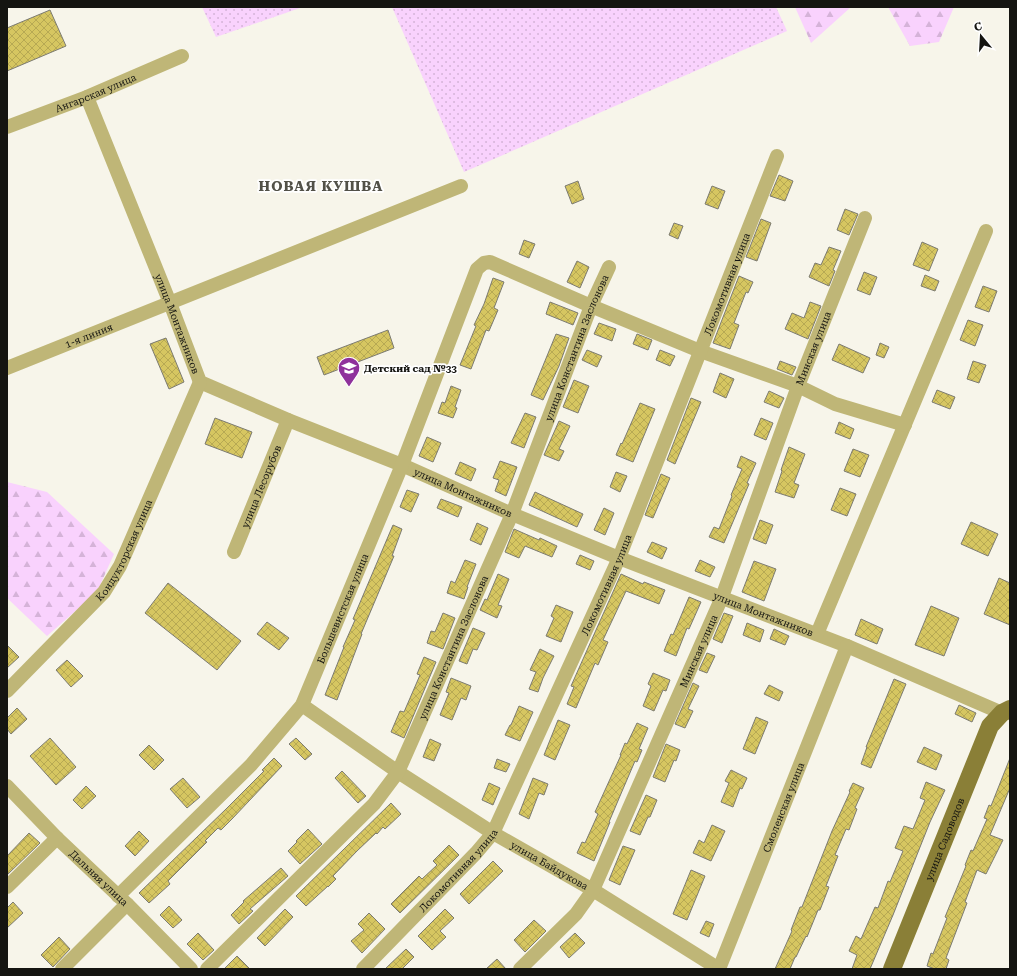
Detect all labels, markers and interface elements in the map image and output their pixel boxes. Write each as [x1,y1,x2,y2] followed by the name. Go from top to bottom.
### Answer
[961,16,1001,56] north arrow
[972,20,984,34] text: С
[54,71,138,114] street label: Ангарская улица
[259,178,383,194] district label: НОВАЯ КУШВА
[702,231,752,337] street label: Локомотивная улица
[153,272,201,376] street label: улица Монтажников
[543,273,611,423] street label: улица Константина Заслонова
[794,309,833,387] street label: Минская улица
[63,321,115,350] street label: 1-я линия
[336,355,362,388] school or university icon: Детский сад №33
[364,363,457,374] place label: Детский сад №33
[240,443,283,529] street label: улица Лесорубов
[412,466,514,519] street label: улица Монтажников
[94,497,154,603] street label: Кондукторская улица
[579,532,634,637] street label: Локомотивная улица
[315,551,371,665] street label: Большевистская улица
[417,573,490,721] street label: улица Константина Заслонова
[712,590,815,639] street label: улица Монтажников
[678,613,720,689] street label: Минская улица
[761,760,807,854] street label: Смоленская улица
[923,796,967,882] street label: улица Садоводов
[417,827,500,914] street label: Локомотивная улица
[509,839,590,892] street label: улица Байдукова
[67,848,131,909] street label: Дальняя улица

